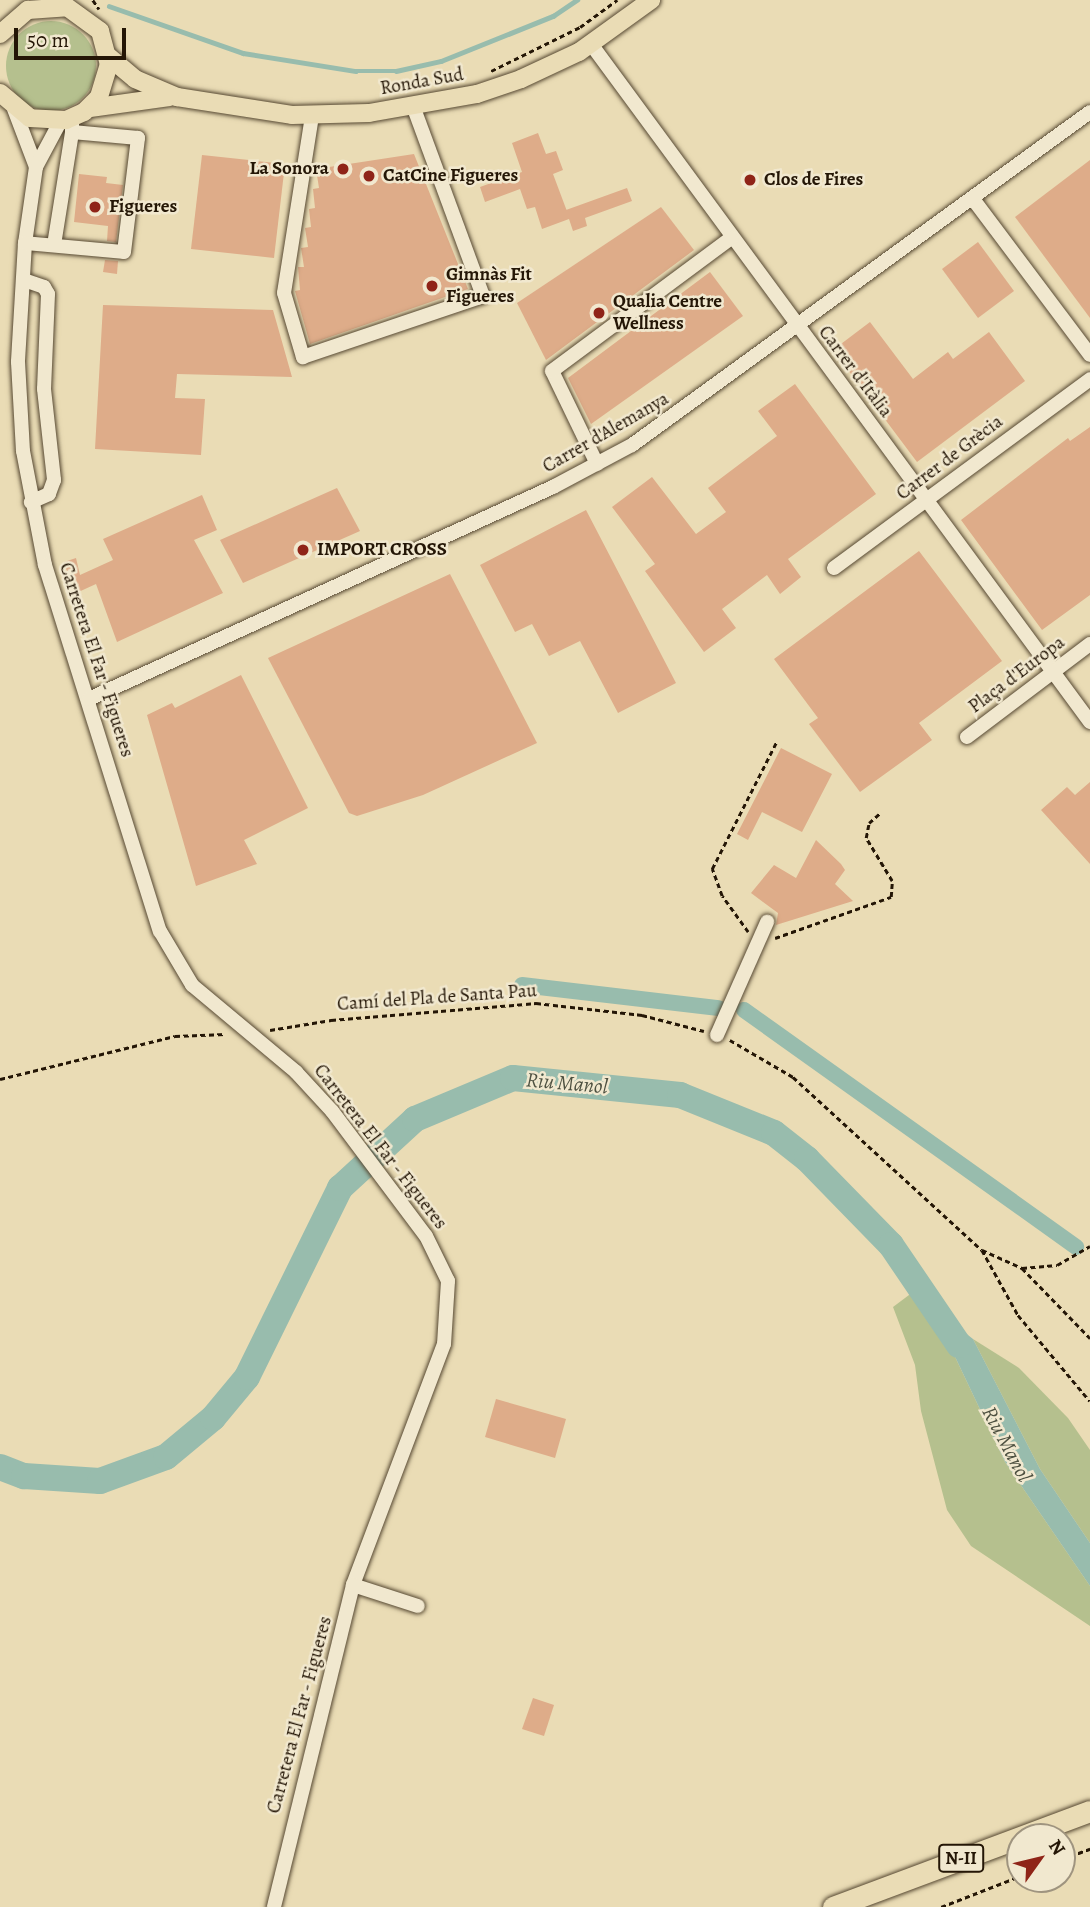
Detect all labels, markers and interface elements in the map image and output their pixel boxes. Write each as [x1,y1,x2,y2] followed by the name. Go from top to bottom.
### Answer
[18,14,130,58] scale bar
[27,26,69,54] text: 50 m
[379,63,465,101] street label: Ronda Sud
[249,158,329,180] place label: La Sonora
[335,161,351,177] marker: La Sonora
[383,165,518,187] place label: CatCine Figueres
[361,168,377,184] marker: CatCine Figueres
[764,169,863,191] place label: Clos de Fires
[742,172,758,188] marker: Clos de Fires
[109,196,177,218] place label: Figueres
[87,199,103,215] marker: Figueres
[446,264,532,308] place label: Gimnàs Fit Figueres
[424,278,440,294] marker: Gimnàs Fit Figueres
[613,291,722,335] place label: Qualia Centre Wellness
[591,305,607,321] marker: Qualia Centre Wellness
[813,322,897,422] street label: Carrer d'Itàlia
[539,388,673,478] street label: Carrer d'Alemanya
[892,411,1008,505] street label: Carrer de Grècia
[317,539,447,561] place label: IMPORT CROSS
[295,542,311,558] marker: IMPORT CROSS
[54,560,138,760] street label: Carretera El Far - Figueres
[964,631,1070,719] street label: Plaça d'Europa
[336,980,538,1016] street label: Camí del Pla de Santa Pau
[308,1060,452,1234] street label: Carretera El Far - Figueres
[525,1067,609,1099] water label: Riu Manol
[977,1402,1037,1486] water label: Riu Manol
[263,1614,337,1816] street label: Carretera El Far - Figueres
[1006,1823,1076,1893] north arrow
[1042,1834,1071,1860] text: N
[936,1844,986,1872] road number: N-II

